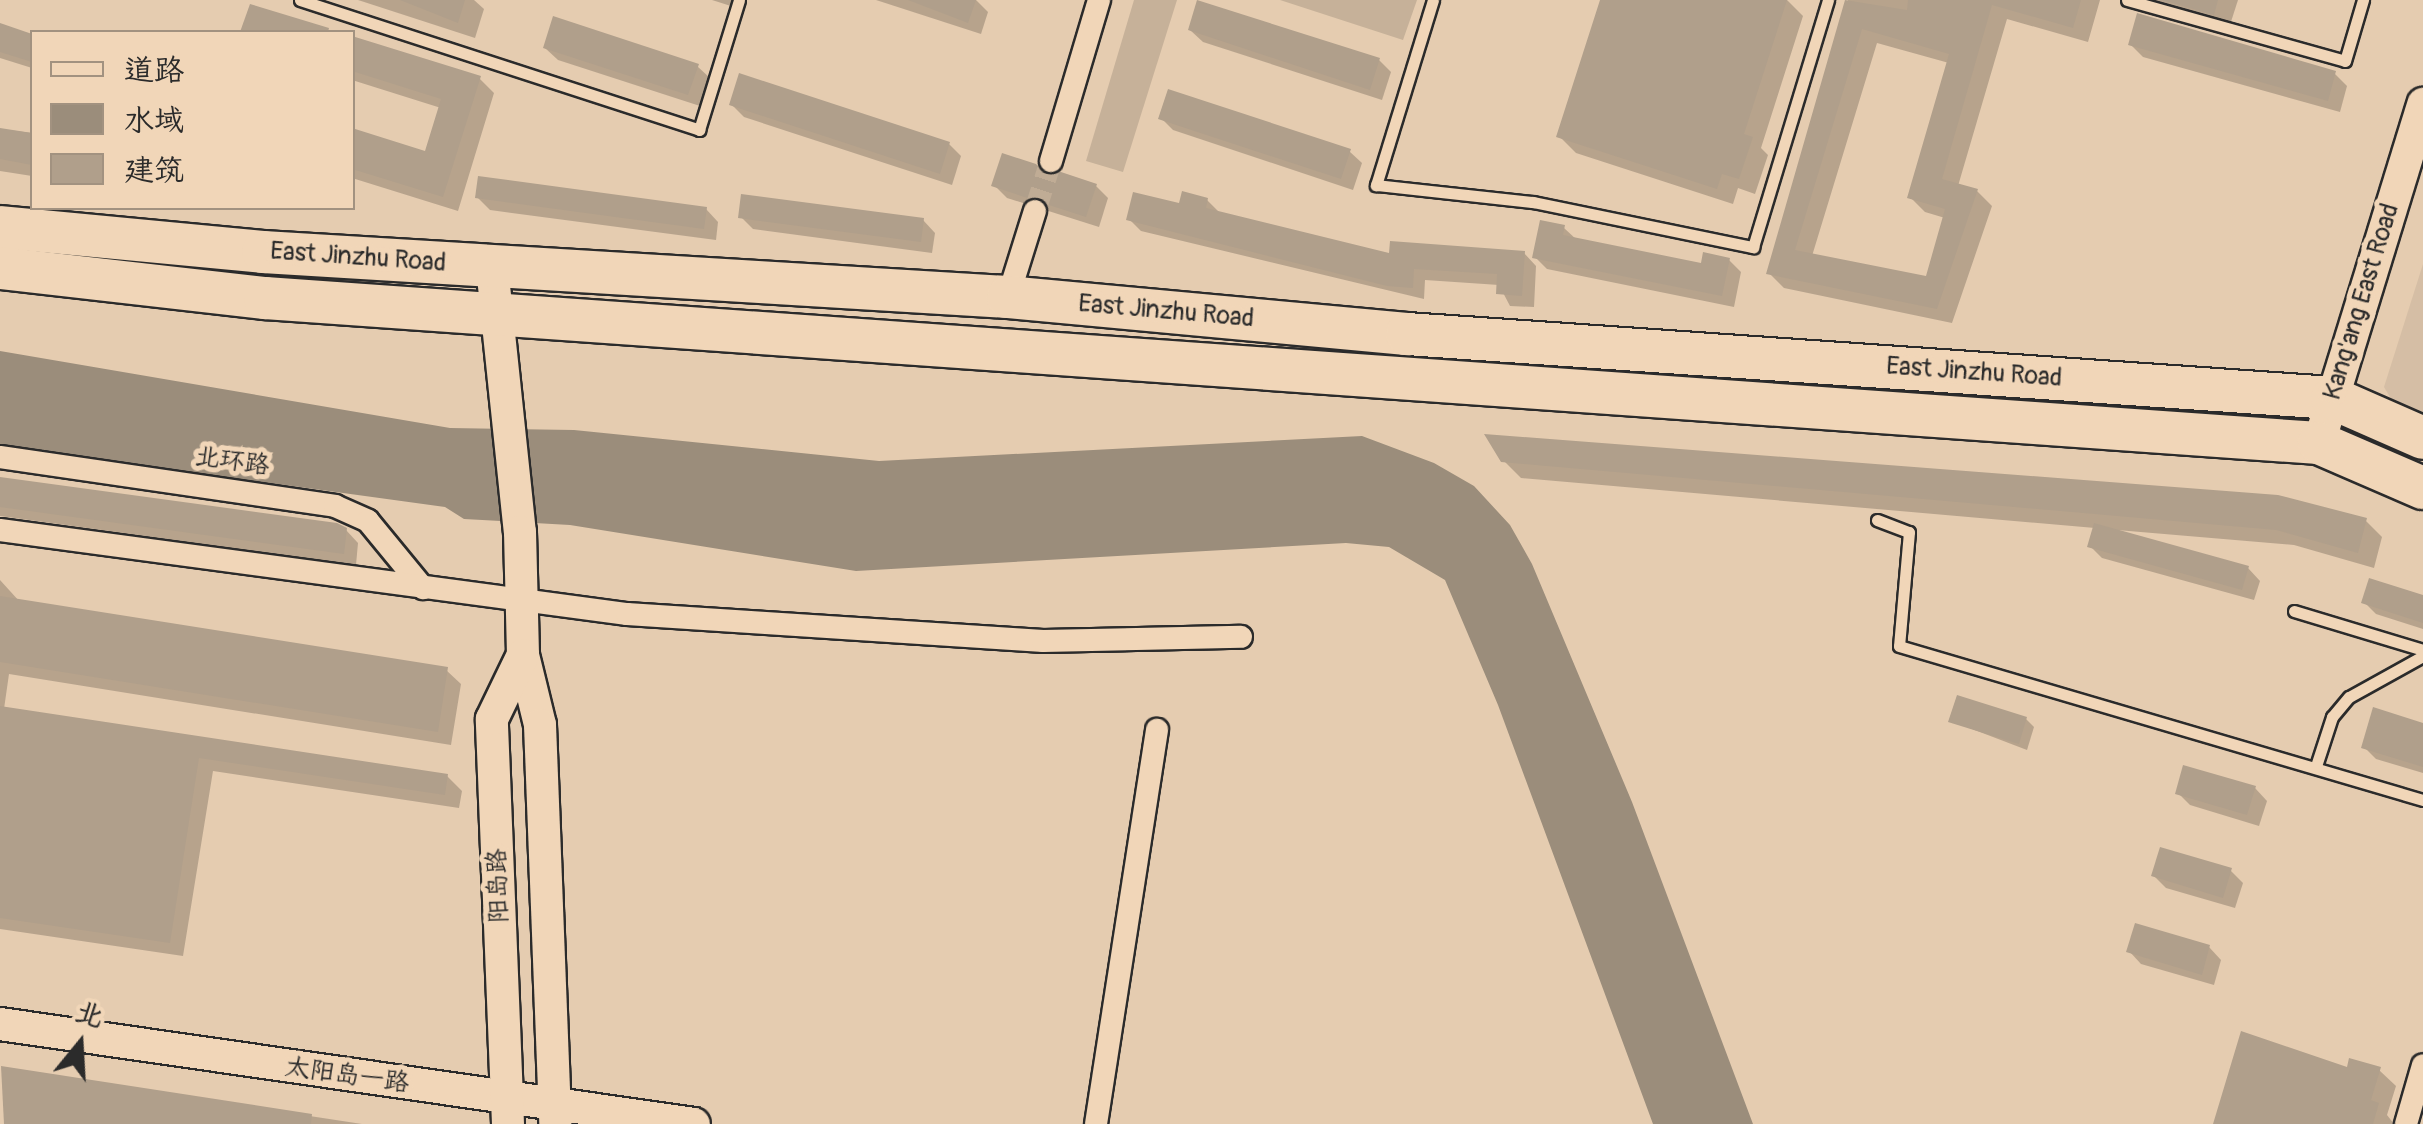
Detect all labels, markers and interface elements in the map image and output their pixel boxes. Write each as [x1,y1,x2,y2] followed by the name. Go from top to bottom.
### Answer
[30,30,355,210] legend
[124,52,184,89] text: 道路
[124,102,184,139] text: 水域
[124,152,184,189] text: 建筑
[2318,200,2406,404] street label: Kang'ang East Road
[269,237,447,279] street label: East Jinzhu Road
[1077,289,1255,335] street label: East Jinzhu Road
[1885,352,2063,394] street label: East Jinzhu Road
[193,442,271,482] street label: 北环路
[483,848,515,924] street label: 阳岛路
[30,994,130,1094] north arrow
[71,994,108,1036] text: 北
[283,1052,411,1100] street label: 太阳岛一路

